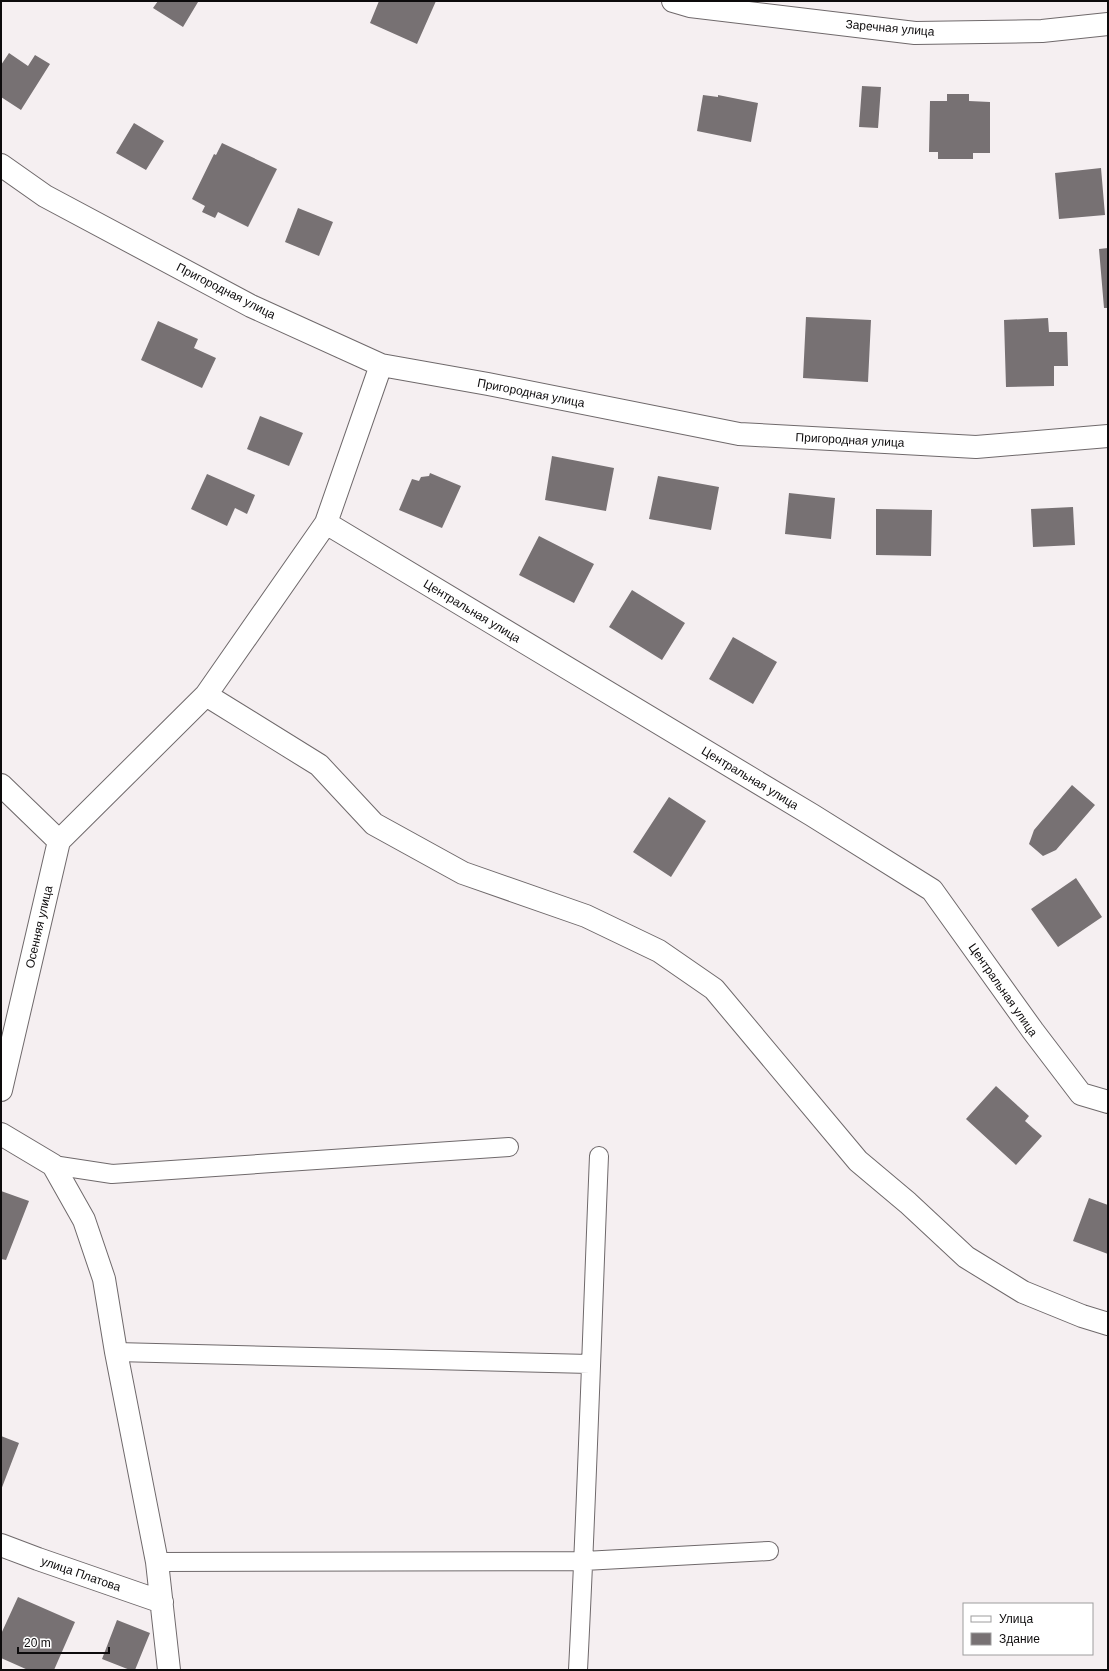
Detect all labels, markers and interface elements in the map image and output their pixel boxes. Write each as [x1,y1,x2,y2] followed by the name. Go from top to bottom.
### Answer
[845,17,935,39] street label: Заречная улица
[174,260,278,322] street label: Пригородная улица
[476,376,586,410] street label: Пригородная улица
[795,430,905,450] street label: Пригородная улица
[421,577,523,646] street label: Центральная улица
[699,744,801,813] street label: Центральная улица
[23,884,55,970] street label: Осенняя улица
[966,941,1041,1039] street label: Центральная улица
[39,1554,123,1594] street label: улица Платова
[963,1603,1093,1655] legend
[999,1612,1033,1626] text: Улица
[18,1629,109,1655] scale bar
[999,1632,1040,1646] text: Здание
[24,1636,51,1650] text: 20 m

